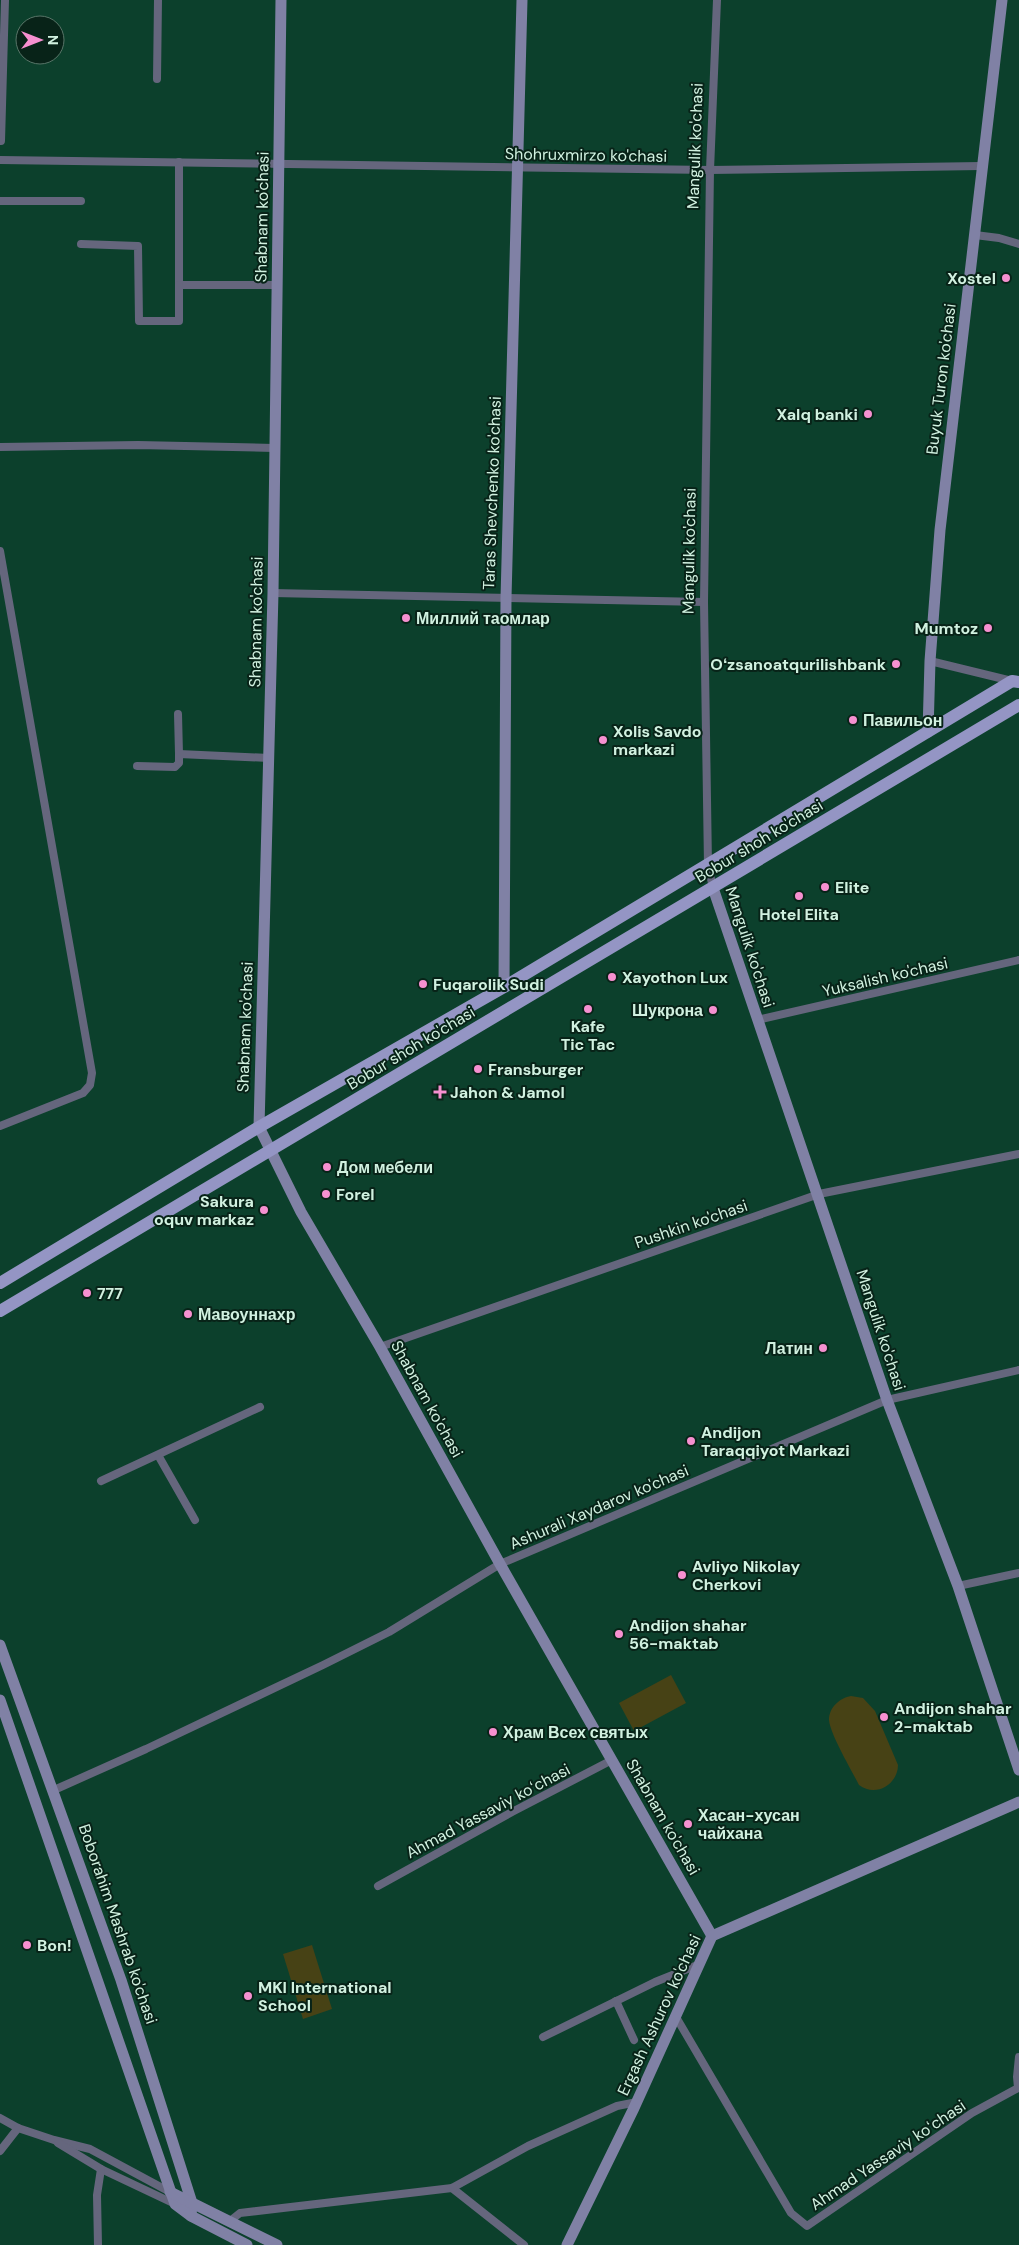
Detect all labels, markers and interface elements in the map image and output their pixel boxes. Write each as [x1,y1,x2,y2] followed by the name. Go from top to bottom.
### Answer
[15,15,65,65] north arrow
[44,35,62,45] text: N
[682,83,708,209] street label: Mangulik ko'chasi
[505,143,667,167] street label: Shohruxmirzo ko'chasi
[250,151,274,283] street label: Shabnam ko'chasi
[947,268,996,289] place label: Xostel
[1000,272,1012,284] marker: Xostel
[921,302,961,456] street label: Buyuk Turon ko'chasi
[478,396,506,590] street label: Taras Shevchenko ko'chasi
[776,404,858,425] place label: Xalq banki
[862,408,874,420] marker: Xalq banki
[677,488,701,614] street label: Mangulik ko'chasi
[244,556,268,688] street label: Shabnam ko'chasi
[416,608,550,629] place label: Миллий таомлар
[400,612,412,624] marker: Миллий таомлар
[915,618,978,639] place label: Mumtoz
[982,622,994,634] marker: Mumtoz
[710,654,887,675] place label: Oʻzsanoatqurilishbank
[890,658,902,670] marker: Oʻzsanoatqurilishbank
[863,710,943,731] place label: Павильон
[847,714,859,726] marker: Павильон
[613,721,702,760] place label: Xolis Savdo markazi
[597,734,609,746] marker: Xolis Savdo markazi
[691,794,827,888] street label: Bobur shoh ko'chasi
[835,877,869,898] place label: Elite
[819,881,831,893] marker: Elite
[721,884,779,1010] street label: Mangulik ko'chasi
[793,890,805,902] marker: Hotel Elita
[759,904,839,925] place label: Hotel Elita
[820,952,950,1002] street label: Yuksalish ko'chasi
[232,961,258,1093] street label: Shabnam ko'chasi
[622,967,728,988] place label: Xayothon Lux
[606,971,618,983] marker: Xayothon Lux
[433,974,544,995] place label: Fuqarolik Sudi
[417,978,429,990] marker: Fuqarolik Sudi
[632,1000,703,1021] place label: Шукрона
[343,1001,479,1095] street label: Bobur shoh ko'chasi
[582,1003,594,1015] marker: Kafe Tic Tac
[707,1004,719,1016] marker: Шукрона
[561,1016,615,1055] place label: Kafe Tic Tac
[488,1059,584,1080] place label: Fransburger
[472,1063,484,1075] marker: Fransburger
[450,1082,565,1103] place label: Jahon & Jamol
[434,1086,446,1098] marker: Jahon & Jamol
[337,1157,433,1178] place label: Дом мебели
[321,1161,333,1173] marker: Дом мебели
[336,1184,375,1205] place label: Forel
[320,1188,332,1200] marker: Forel
[154,1191,254,1230] place label: Sakura oquv markaz
[632,1195,750,1253] street label: Pushkin ko'chasi
[258,1204,270,1216] marker: Sakura oquv markaz
[852,1267,910,1393] street label: Mangulik ko'chasi
[97,1283,123,1304] place label: 777
[81,1287,93,1299] marker: 777
[198,1304,296,1325] place label: Мавоуннахр
[182,1308,194,1320] marker: Мавоуннахр
[386,1337,468,1461] street label: Shabnam ko'chasi
[765,1338,813,1359] place label: Латин
[817,1342,829,1354] marker: Латин
[701,1422,850,1461] place label: Andijon Taraqqiyot Markazi
[685,1435,697,1447] marker: Andijon Taraqqiyot Markazi
[506,1460,692,1554] street label: Ashurali Xaydarov ko'chasi
[692,1556,800,1595] place label: Avliyo Nikolay Cherkovi
[676,1569,688,1581] marker: Avliyo Nikolay Cherkovi
[629,1615,747,1654] place label: Andijon shahar 56-maktab
[613,1628,625,1640] marker: Andijon shahar 56-maktab
[894,1698,1012,1737] place label: Andijon shahar 2-maktab
[878,1711,890,1723] marker: Andijon shahar 2-maktab
[503,1722,648,1743] place label: Храм Всех святых
[487,1726,499,1738] marker: Храм Всех святых
[621,1755,705,1879] street label: Shabnam ko'chasi
[402,1759,574,1863] street label: Ahmad Yassaviy koʻchasi
[698,1805,800,1844] place label: Хасан-хусан чайхана
[682,1818,694,1830] marker: Хасан-хусан чайхана
[74,1821,162,2027] street label: Boborahim Mashrab ko'chasi
[612,1931,706,2099] street label: Ergash Ashurov ko'chasi
[37,1935,72,1956] place label: Bon!
[21,1939,33,1951] marker: Bon!
[258,1977,392,2016] place label: MKI International School
[242,1990,254,2002] marker: MKI International School
[806,2095,970,2215] street label: Ahmad Yassaviy koʻchasi

